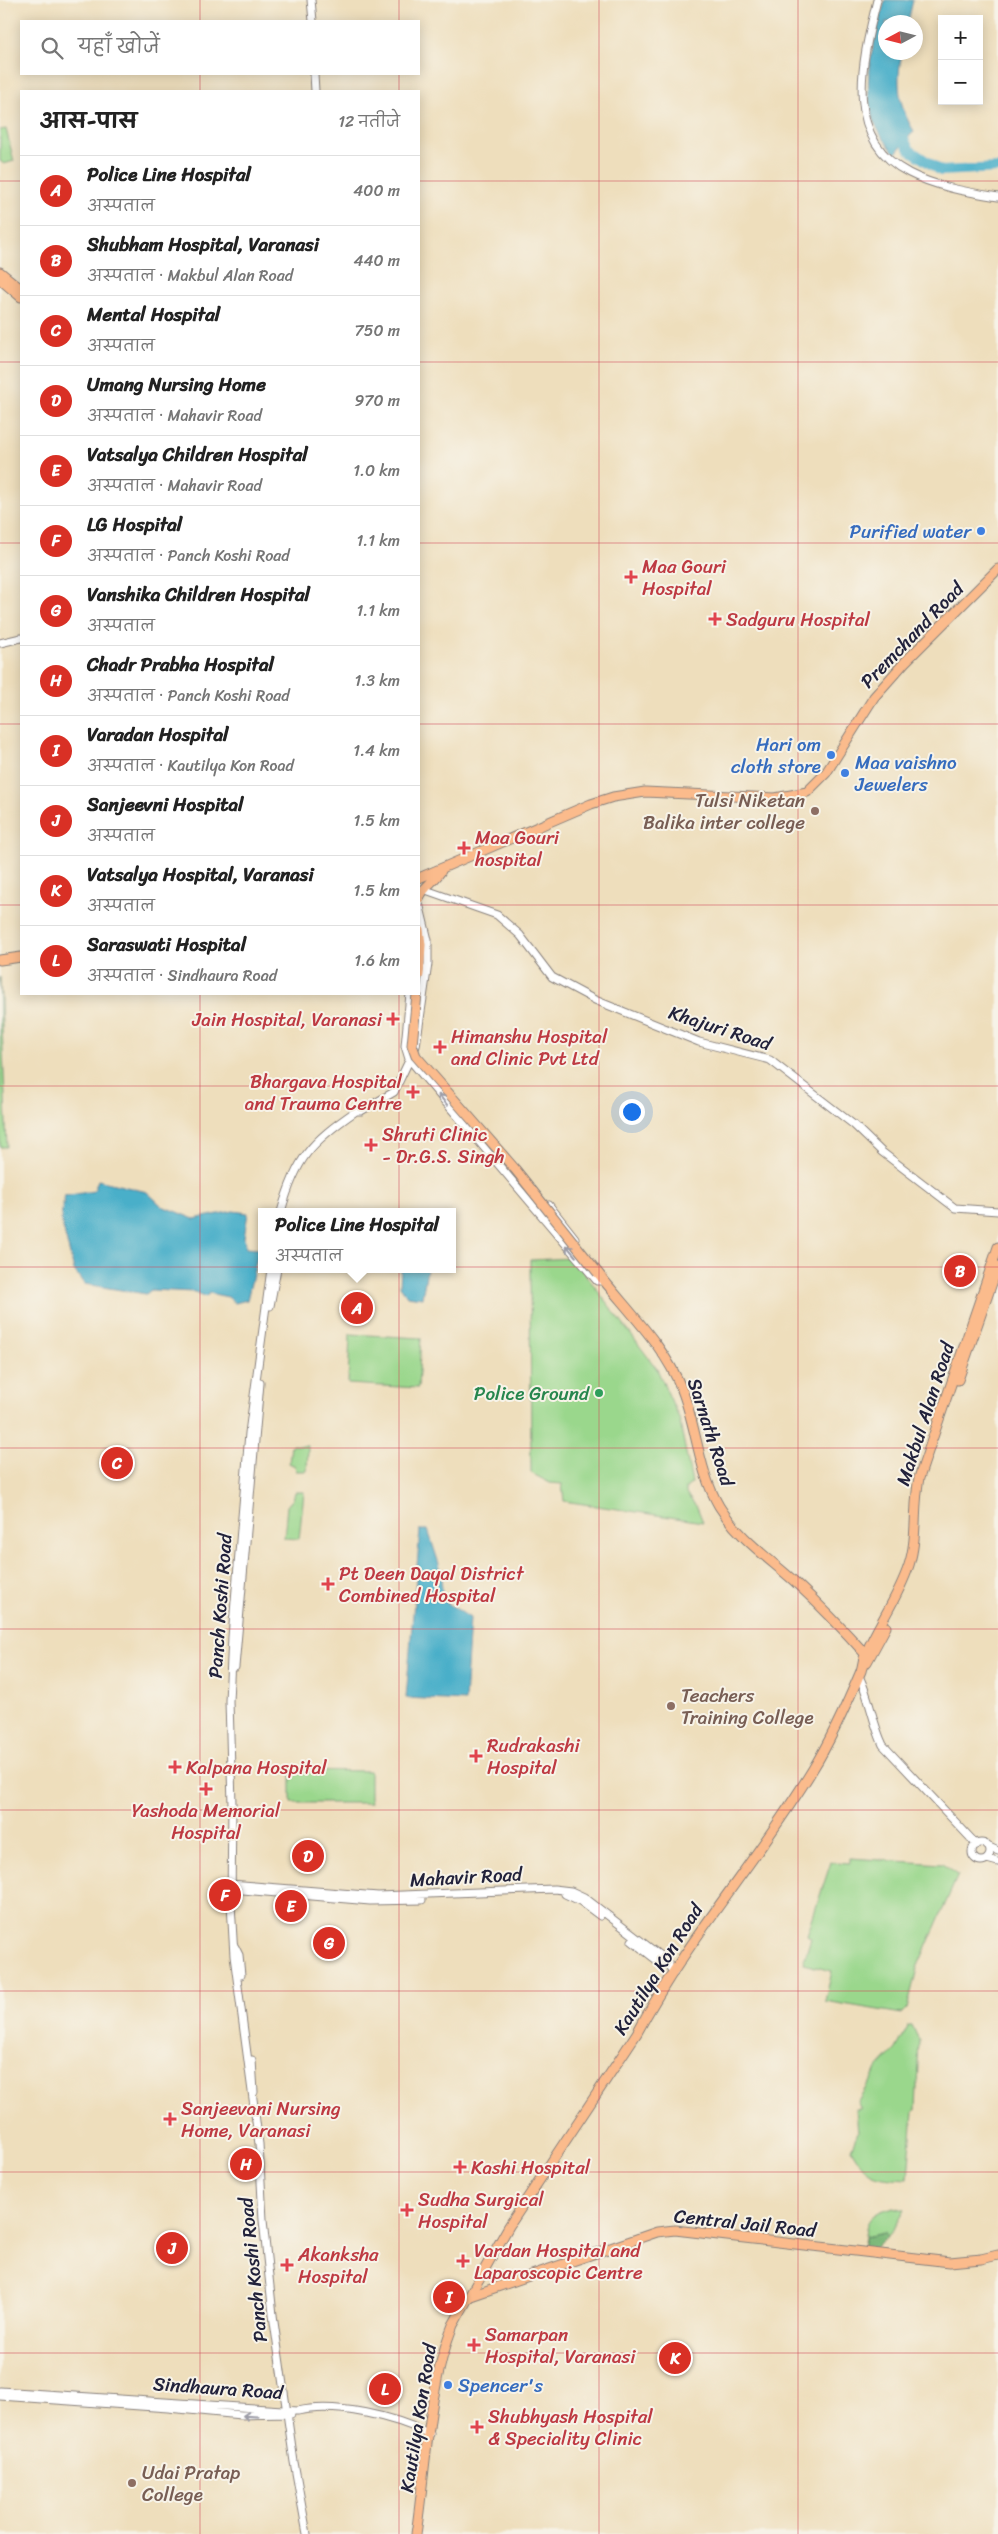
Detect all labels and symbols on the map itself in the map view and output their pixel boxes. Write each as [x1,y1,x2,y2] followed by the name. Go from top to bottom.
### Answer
[878,15,923,60] north arrow
[850,515,972,548] place label: Purified water
[975,525,987,537] marker: Purified water
[642,550,727,605] place label: Maa Gouri Hospital
[624,570,638,584] marker: Maa Gouri Hospital
[852,572,973,696] street label: Premchand Road
[726,603,870,636] place label: Sadguru Hospital
[708,612,722,626] marker: Sadguru Hospital
[731,728,821,783] place label: Hari om cloth store
[854,746,957,801] place label: Maa vaishno Jewelers
[825,749,837,761] marker: Hari om cloth store
[839,767,851,779] marker: Maa vaishno Jewelers
[643,784,805,839] place label: Tulsi Niketan Balika inter college
[809,805,821,817] marker: Tulsi Niketan Balika inter college
[474,821,560,876] place label: Maa Gouri hospital
[457,841,471,855] marker: Maa Gouri hospital
[664,996,777,1061] street label: Khajuri Road
[191,1003,383,1036] place label: Jain Hospital, Varanasi
[386,1012,400,1026] marker: Jain Hospital, Varanasi
[451,1020,608,1075] place label: Himanshu Hospital and Clinic Pvt Ltd
[433,1040,447,1054] marker: Himanshu Hospital and Clinic Pvt Ltd
[245,1065,403,1120] place label: Bhargava Hospital and Trauma Centre
[406,1085,420,1099] marker: Bhargava Hospital and Trauma Centre
[438,1093,449,1106] one-way arrow
[619,1099,645,1125] your location
[382,1118,505,1173] place label: Shruti Clinic - Dr.G.S. Singh
[364,1138,378,1152] marker: Shruti Clinic - Dr.G.S. Singh
[565,1244,576,1257] one-way arrow
[944,1252,976,1290] pin: B
[341,1289,373,1327] pin: A
[886,1336,964,1490] street label: Makbul Alan Road
[678,1374,744,1491] street label: Sarnath Road
[474,1377,590,1410] place label: Police Ground
[593,1387,605,1399] marker: Police Ground
[101,1444,133,1482] pin: C
[198,1530,242,1680] street label: Panch Koshi Road
[339,1557,525,1612] place label: Pt Deen Dayal District Combined Hospital
[321,1577,335,1591] marker: Pt Deen Dayal District Combined Hospital
[681,1679,814,1734] place label: Teachers Training College
[665,1700,677,1712] marker: Teachers Training College
[487,1729,580,1784] place label: Rudrakashi Hospital
[469,1749,483,1763] marker: Rudrakashi Hospital
[186,1751,327,1784] place label: Kalpana Hospital
[168,1760,182,1774] marker: Kalpana Hospital
[199,1782,213,1796] marker: Yashoda Memorial Hospital
[132,1794,281,1849] place label: Yashoda Memorial Hospital
[292,1837,324,1875] pin: D
[409,1857,525,1896] street label: Mahavir Road
[209,1876,241,1914] pin: F
[275,1887,307,1925] pin: E
[604,1896,712,2041] street label: Kautilya Kon Road
[313,1924,345,1962] pin: G
[181,2092,341,2147] place label: Sanjeevani Nursing Home, Varanasi
[163,2112,177,2126] marker: Sanjeevani Nursing Home, Varanasi
[230,2145,262,2183] pin: H
[471,2151,591,2184] place label: Kashi Hospital
[453,2160,467,2174] marker: Kashi Hospital
[418,2183,544,2238] place label: Sudha Surgical Hospital
[229,2194,277,2344] street label: Panch Koshi Road
[672,2199,820,2247] street label: Central Jail Road
[400,2203,414,2217] marker: Sudha Surgical Hospital
[156,2229,188,2267] pin: J
[474,2234,643,2289] place label: Vardan Hospital and Laparoscopic Centre
[297,2238,379,2293] place label: Akanksha Hospital
[456,2254,470,2268] marker: Vardan Hospital and Laparoscopic Centre
[280,2258,294,2272] marker: Akanksha Hospital
[433,2278,465,2316] pin: I
[485,2318,636,2373] place label: Samarpan Hospital, Varanasi
[467,2338,481,2352] marker: Samarpan Hospital, Varanasi
[659,2339,691,2377] pin: K
[390,2340,446,2495] street label: Kautilya Kon Road
[152,2367,285,2409] street label: Sindhaura Road
[458,2369,543,2402] place label: Spencer's
[369,2370,401,2408] pin: L
[442,2379,454,2391] marker: Spencer's
[488,2400,653,2455] place label: Shubhyash Hospital & Speciality Clinic
[242,2411,258,2420] one-way arrow
[470,2420,484,2434] marker: Shubhyash Hospital & Speciality Clinic
[142,2456,240,2511] place label: Udai Pratap College
[126,2477,138,2489] marker: Udai Pratap College

